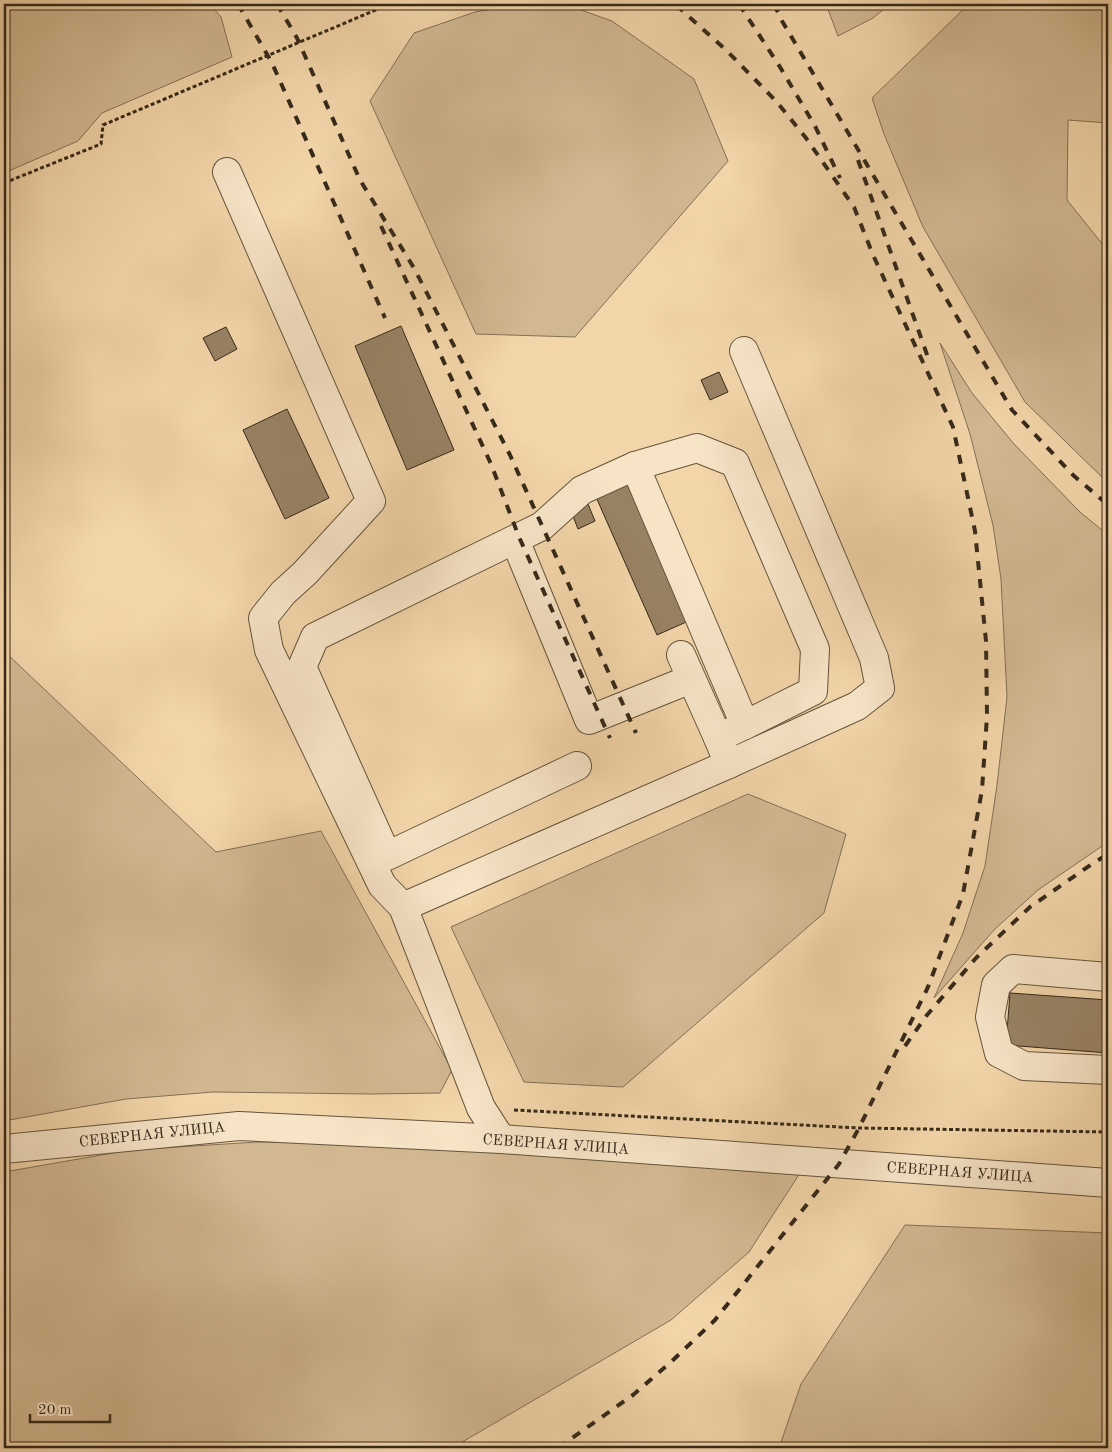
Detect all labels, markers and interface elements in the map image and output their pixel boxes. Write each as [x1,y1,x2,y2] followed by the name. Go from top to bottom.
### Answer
[78,1120,227,1151] street label: СЕВЕРНАЯ УЛИЦА
[482,1133,630,1158] street label: СЕВЕРНАЯ УЛИЦА
[886,1161,1034,1186] street label: СЕВЕРНАЯ УЛИЦА
[30,1392,110,1424] scale bar
[38,1403,72,1418] text: 20 m

